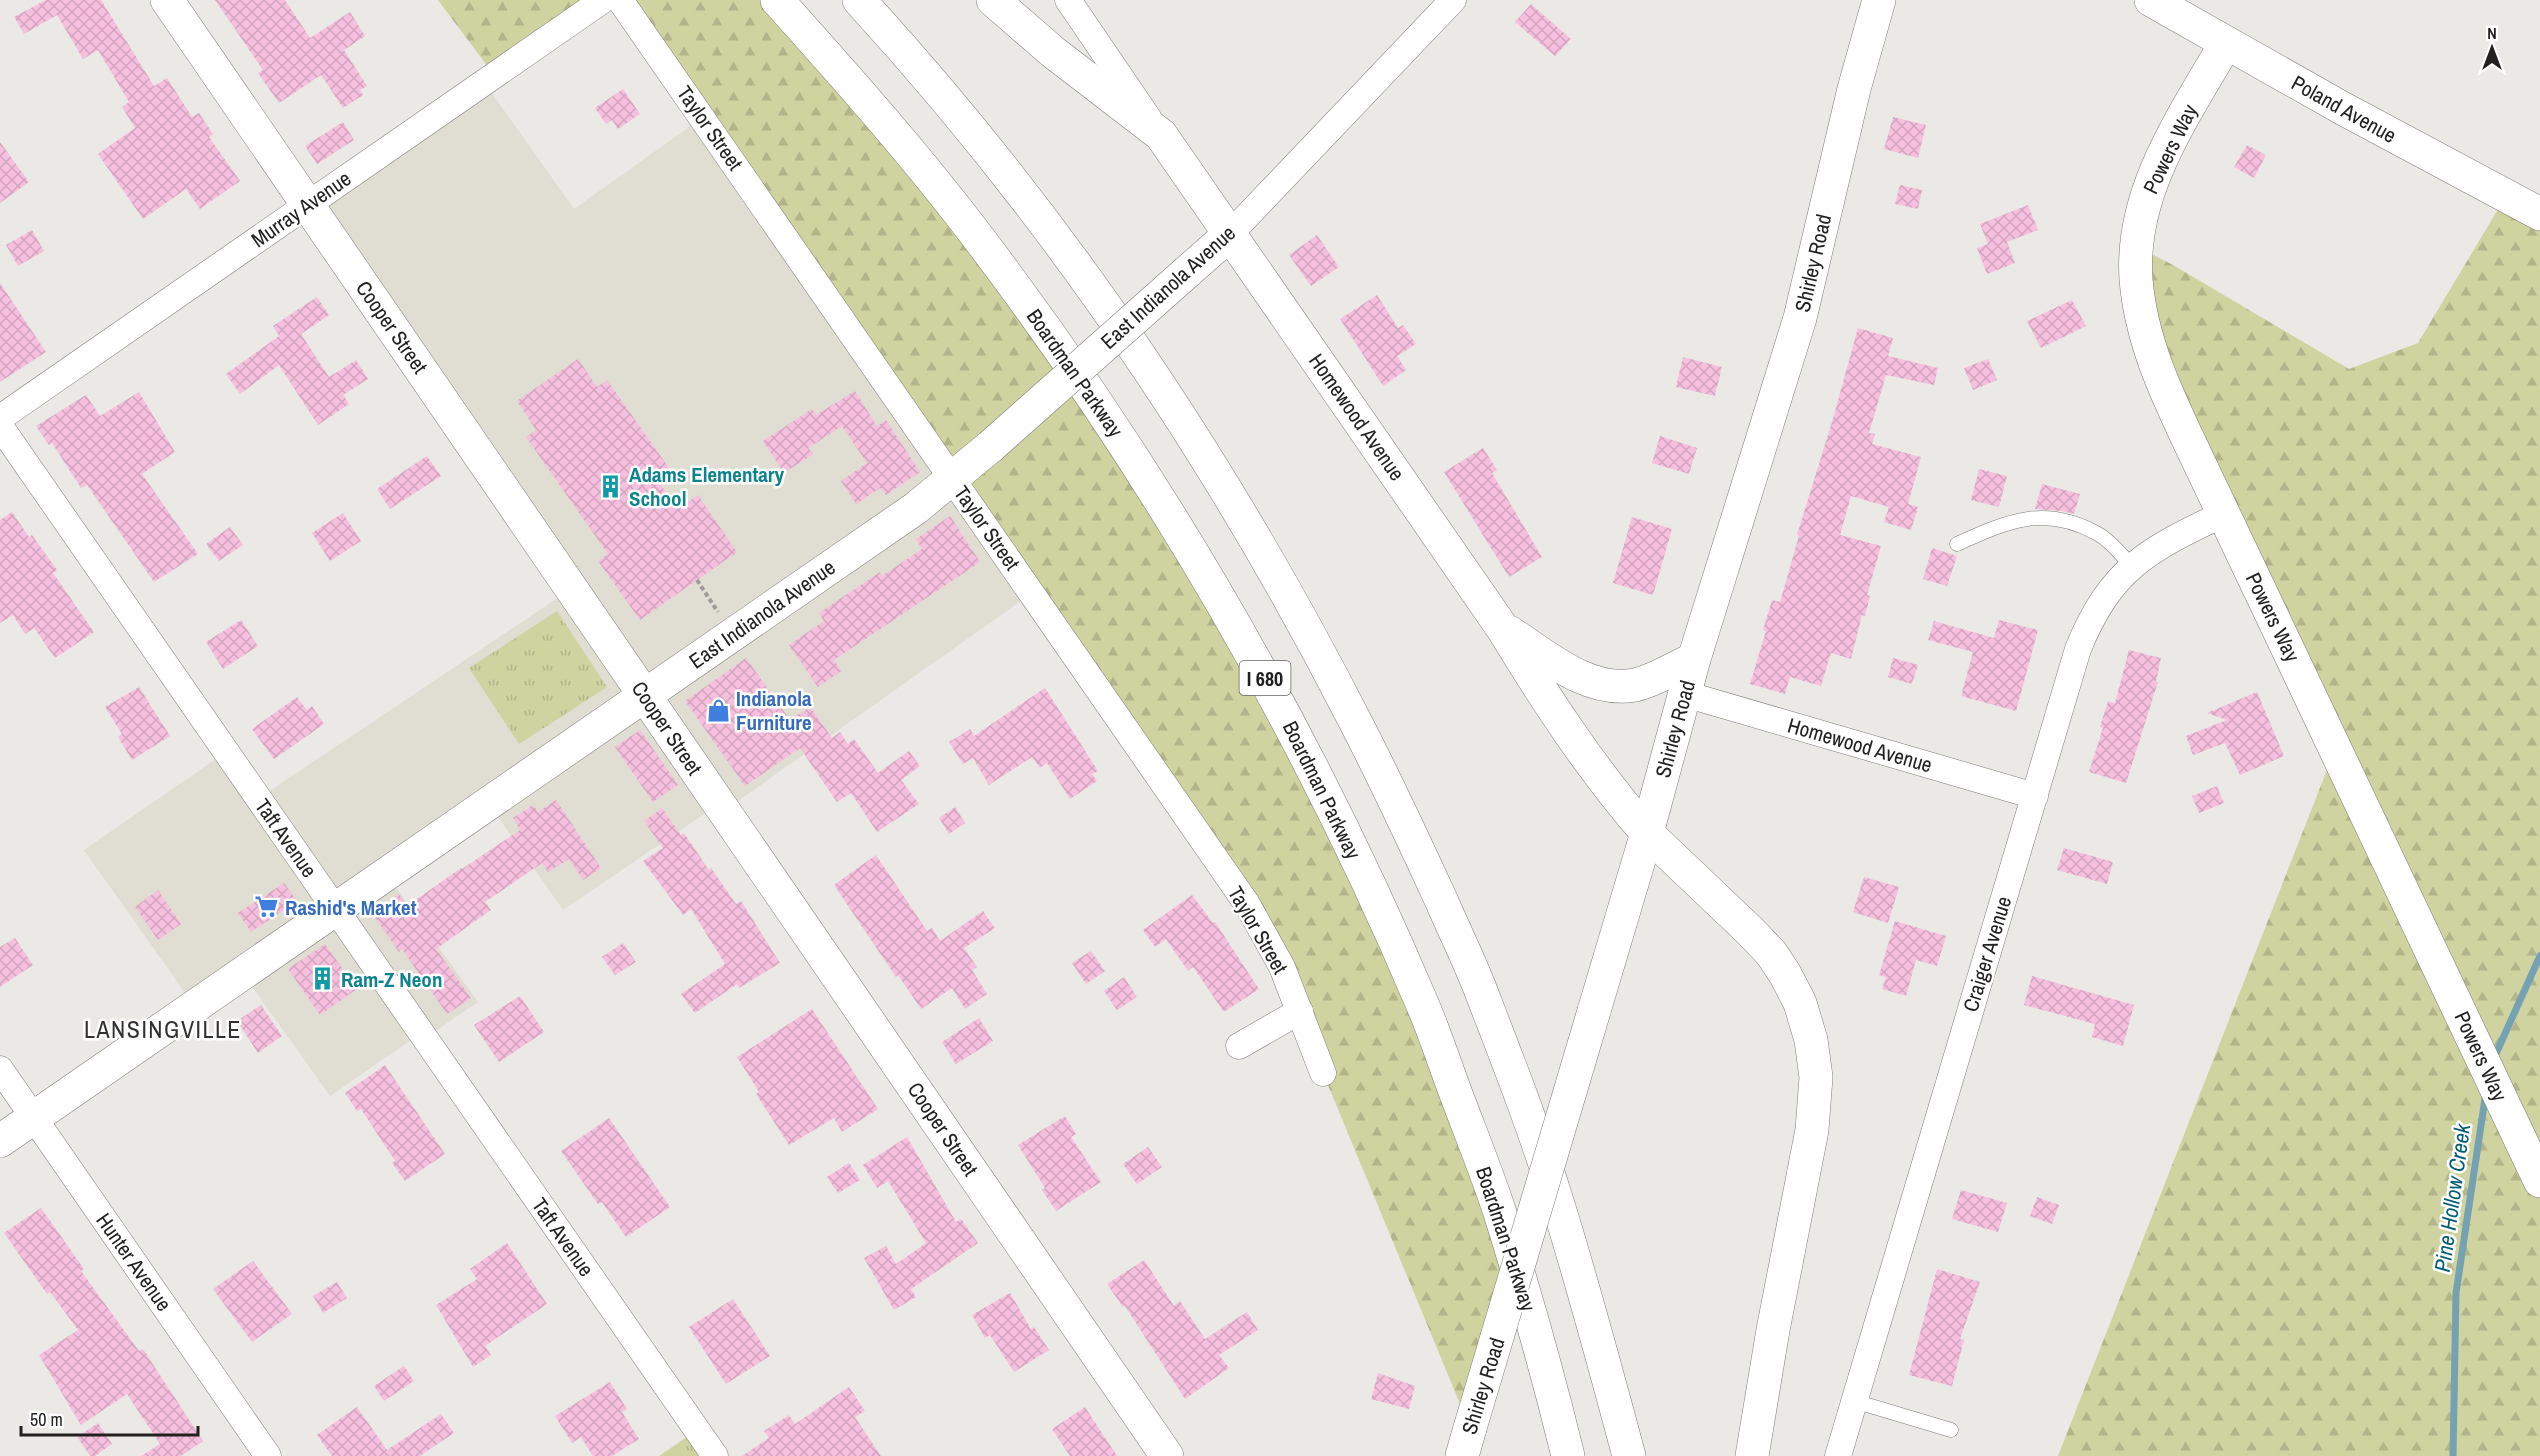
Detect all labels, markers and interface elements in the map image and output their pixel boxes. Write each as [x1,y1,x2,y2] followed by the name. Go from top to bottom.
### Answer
[2462,18,2522,78] north arrow
[2487,22,2497,44] text: N
[2286,68,2402,150] street label: Poland Avenue
[670,80,750,176] street label: Taylor Street
[2136,99,2204,199] street label: Powers Way
[245,164,357,254] street label: Murray Avenue
[1788,211,1838,315] street label: Shirley Road
[1094,219,1242,355] street label: East Indianola Avenue
[349,275,435,379] street label: Cooper Street
[1020,303,1130,443] street label: Boardman Parkway
[1302,348,1412,486] street label: Homewood Avenue
[629,460,784,513] place label: Adams Elementary School
[598,473,624,499] building icon: Adams Elementary School
[947,480,1027,576] street label: Taylor Street
[683,553,841,675] street label: East Indianola Avenue
[2239,567,2307,667] street label: Powers Way
[1240,661,1290,695] road number: I 680
[625,675,709,781] street label: Cooper Street
[1648,677,1702,781] street label: Shirley Road
[736,684,812,737] place label: Indianola Furniture
[705,697,731,723] shop icon: Indianola Furniture
[1784,711,1936,779] street label: Homewood Avenue
[1276,716,1368,864] street label: Boardman Parkway
[248,793,324,883] street label: Taft Avenue
[1221,881,1295,979] street label: Taylor Street
[285,893,417,922] place label: Rashid's Market
[1956,893,2018,1015] street label: Craiger Avenue
[254,894,280,920] supermarket icon: Rashid's Market
[341,965,442,994] place label: Ram-Z Neon
[310,966,336,992] building icon: Ram-Z Neon
[2448,1006,2515,1106] street label: Powers Way
[84,1013,242,1045] district label: LANSINGVILLE
[901,1076,985,1182] street label: Cooper Street
[2427,1121,2477,1274] water label: Pine Hollow Creek
[1469,1163,1543,1315] street label: Boardman Parkway
[525,1192,601,1282] street label: Taft Avenue
[90,1207,178,1317] street label: Hunter Avenue
[1455,1334,1511,1438] street label: Shirley Road
[21,1399,198,1437] scale bar
[30,1407,63,1432] text: 50 m

